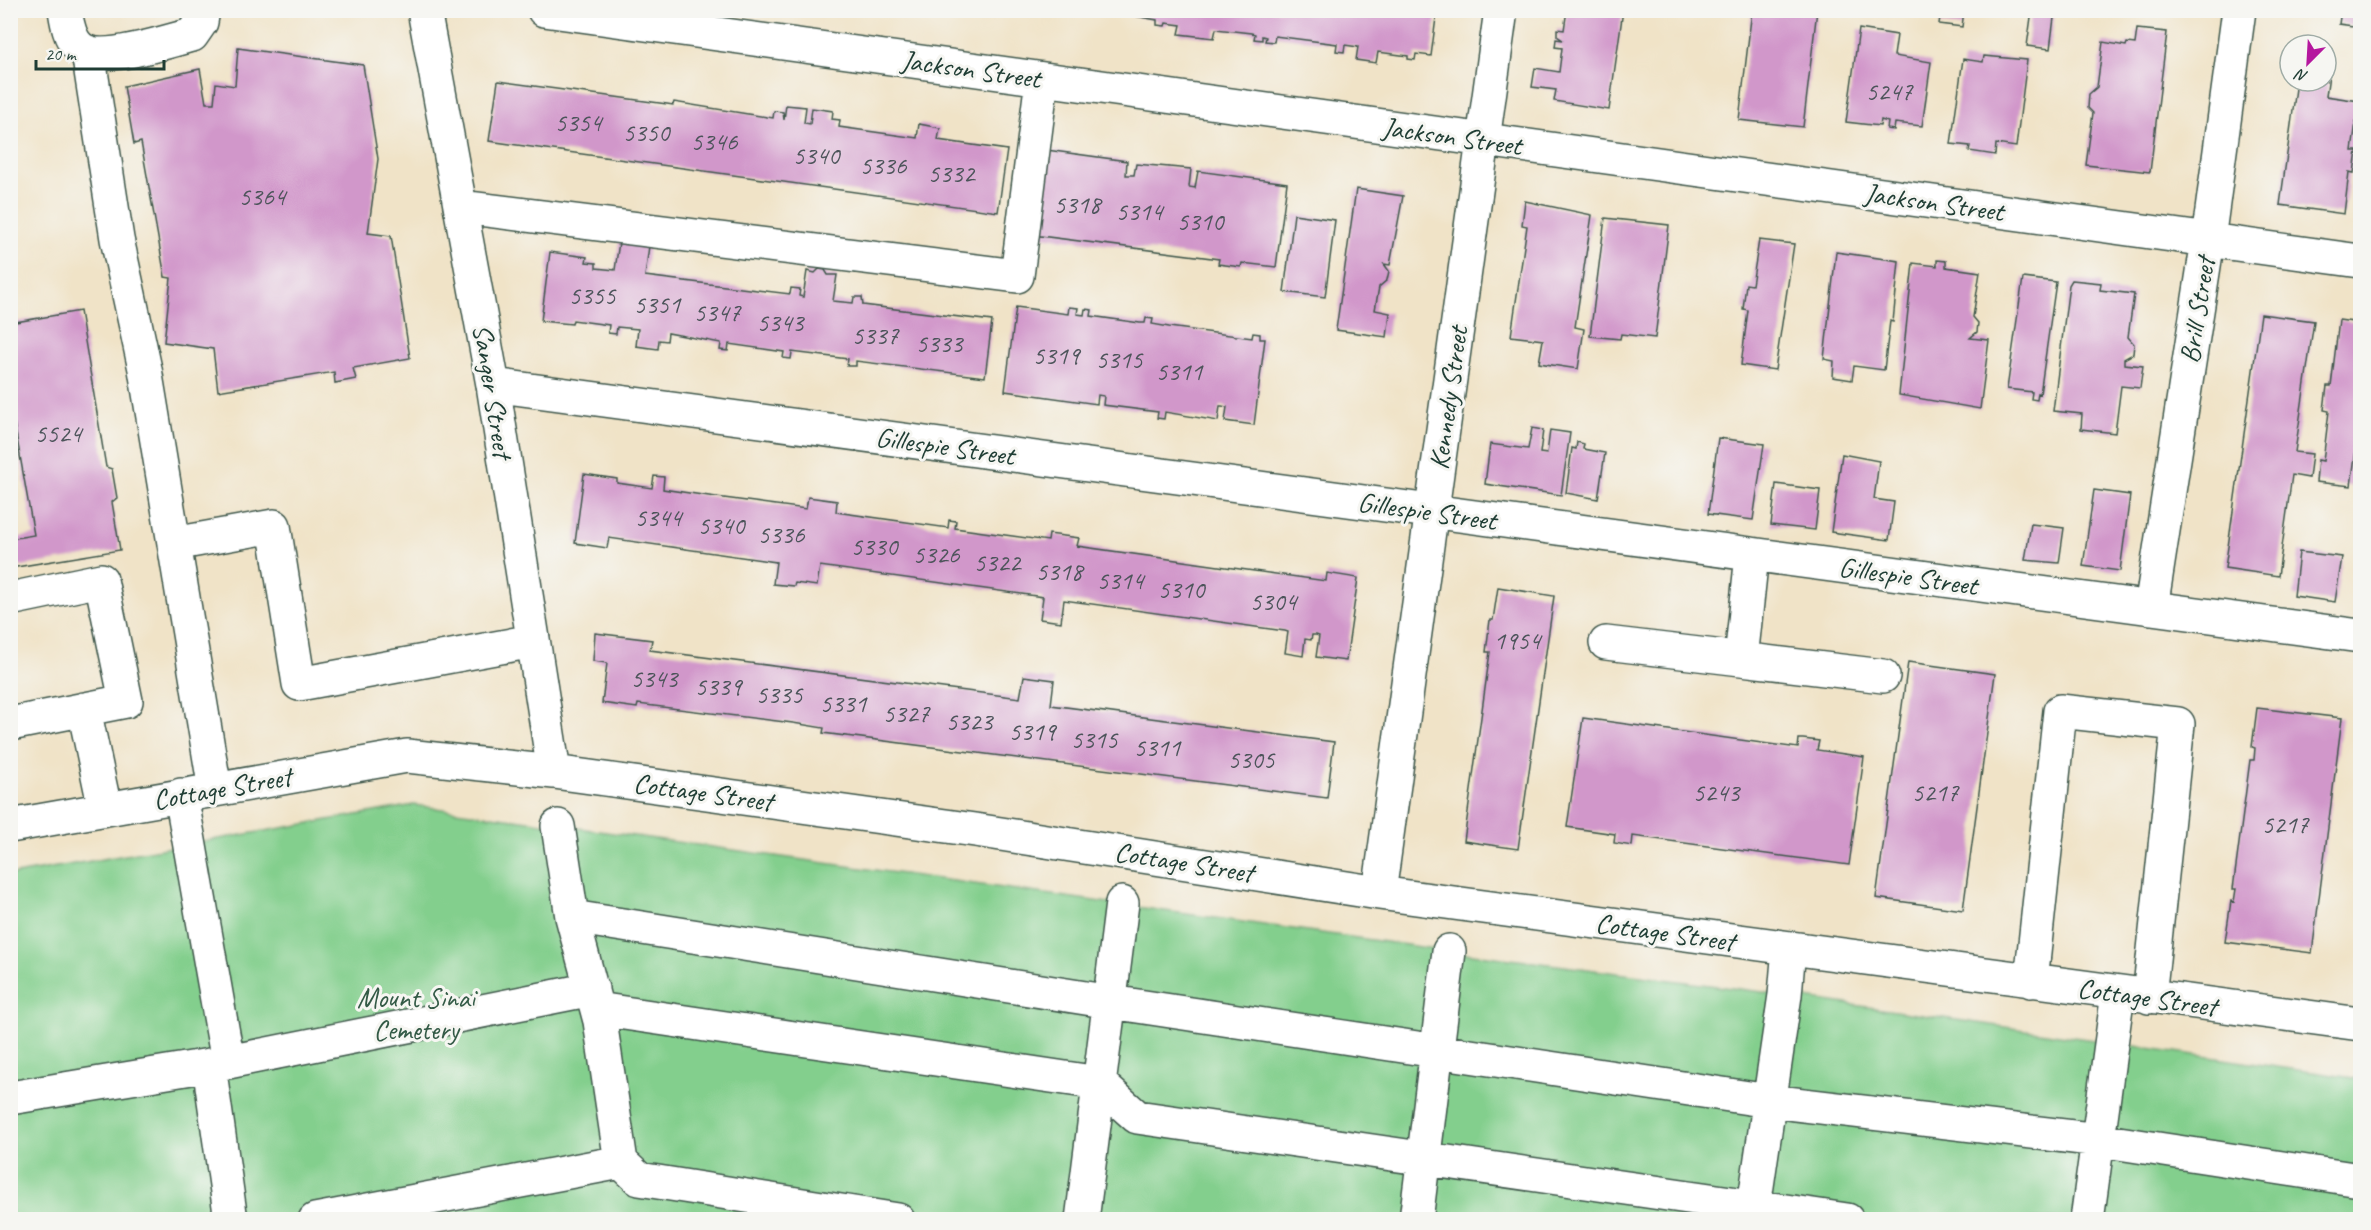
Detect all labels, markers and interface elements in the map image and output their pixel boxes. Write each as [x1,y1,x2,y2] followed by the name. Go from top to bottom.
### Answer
[36,33,164,71] scale bar
[2278,33,2338,93] north arrow
[897,42,1045,96] street label: Jackson Street
[45,43,78,65] text: 20 m
[2291,63,2311,87] text: N
[1866,75,1914,108] house number: 5247
[555,106,604,139] house number: 5354
[1378,109,1526,163] street label: Jackson Street
[623,116,672,149] house number: 5350
[691,125,739,158] house number: 5346
[793,139,842,172] house number: 5340
[860,149,908,182] house number: 5336
[928,157,977,190] house number: 5332
[1860,175,2008,229] street label: Jackson Street
[239,180,288,213] house number: 5364
[1054,188,1103,221] house number: 5318
[1116,195,1165,228] house number: 5314
[1177,205,1226,238] house number: 5310
[2171,251,2223,365] street label: Brill Street
[569,279,617,312] house number: 5355
[634,288,682,321] house number: 5351
[694,296,742,329] house number: 5347
[757,306,806,339] house number: 5343
[852,319,900,352] house number: 5337
[465,322,521,464] street label: Sanger Street
[1421,322,1476,472] street label: Kennedy Street
[916,327,965,360] house number: 5333
[1033,339,1082,372] house number: 5319
[1096,343,1144,376] house number: 5315
[1156,355,1204,388] house number: 5311
[35,417,84,450] house number: 5524
[874,419,1019,473] street label: Gillespie Street
[1356,484,1501,538] street label: Gillespie Street
[635,501,684,534] house number: 5344
[698,509,747,542] house number: 5340
[758,518,806,551] house number: 5336
[851,530,900,563] house number: 5330
[913,538,961,571] house number: 5326
[974,546,1023,579] house number: 5322
[1837,549,1982,603] street label: Gillespie Street
[1036,555,1085,588] house number: 5318
[1097,564,1146,597] house number: 5314
[1158,573,1207,606] house number: 5310
[1250,585,1299,618] house number: 5304
[1494,624,1543,657] house number: 1954
[631,662,680,695] house number: 5343
[695,670,744,703] house number: 5339
[756,678,804,711] house number: 5335
[820,687,868,720] house number: 5331
[883,697,931,730] house number: 5327
[946,705,995,738] house number: 5323
[1009,715,1058,748] house number: 5319
[1071,723,1119,756] house number: 5315
[1134,731,1182,764] house number: 5311
[1228,743,1276,776] house number: 5305
[150,758,297,817] street label: Cottage Street
[631,765,778,820] street label: Cottage Street
[1693,776,1742,809] house number: 5243
[1912,776,1960,809] house number: 5217
[2262,808,2310,841] house number: 5217
[1112,834,1259,891] street label: Cottage Street
[1593,905,1740,960] street label: Cottage Street
[2075,970,2222,1025] street label: Cottage Street
[357,980,479,1047] park label: Mount Sinai Cemetery

